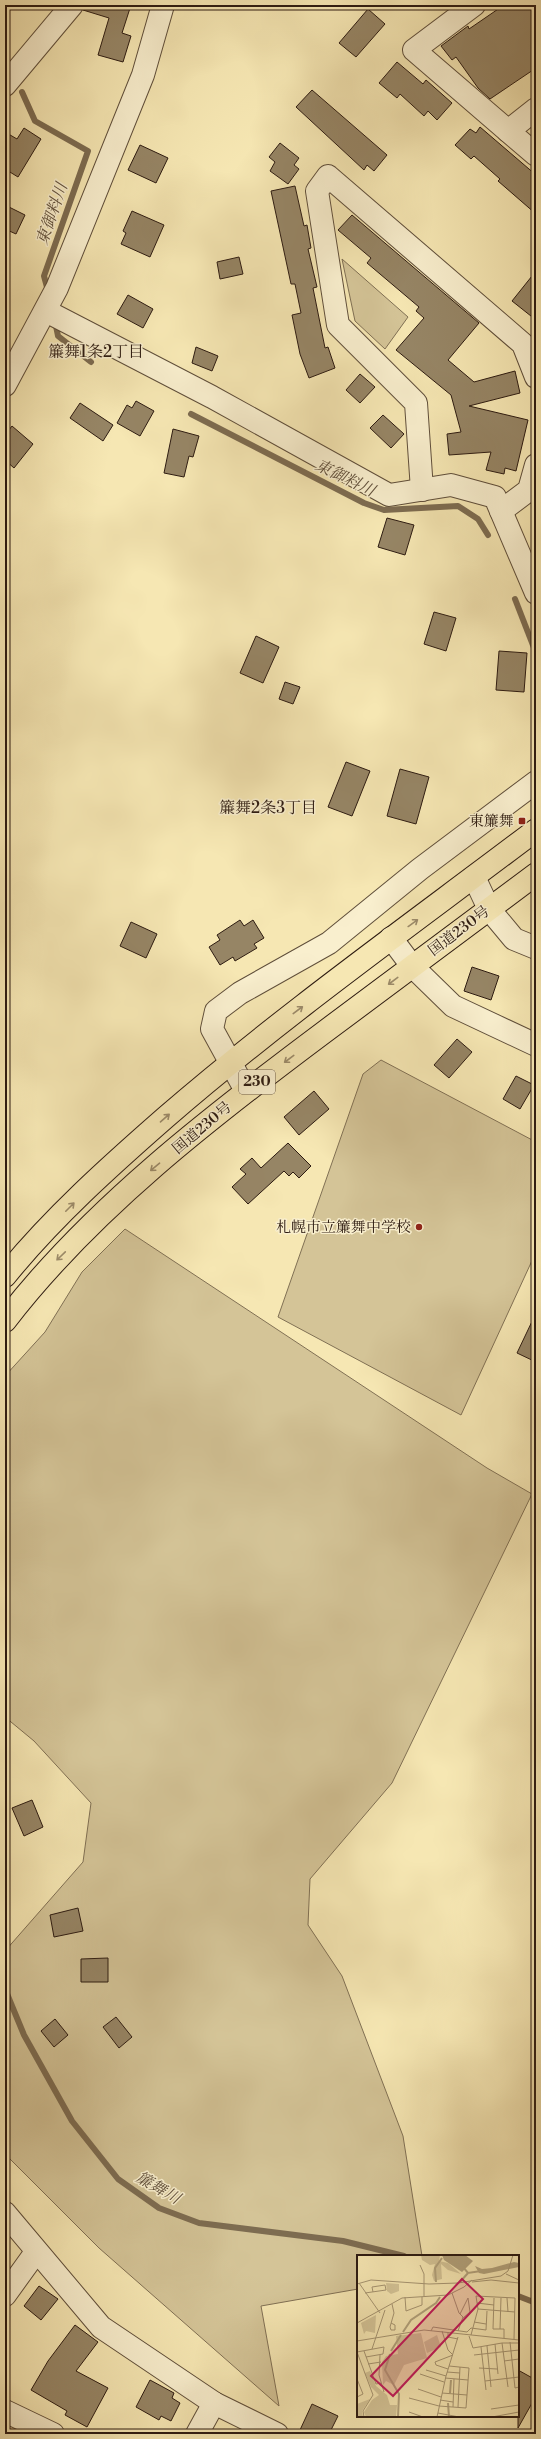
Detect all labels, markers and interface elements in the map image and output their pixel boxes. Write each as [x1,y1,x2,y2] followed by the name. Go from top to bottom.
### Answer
[32,179,73,248] water label: 東御料川
[48,342,144,362] district label: 簾舞1条2丁目
[312,455,380,502] water label: 東御料川
[219,798,317,818] district label: 簾舞2条3丁目
[469,812,514,831] place label: 東簾舞
[517,816,527,826] marker: 東簾舞
[425,902,493,960] street label: 国道230号
[407,918,418,927] one-way arrow
[387,977,398,985] one-way arrow
[292,1005,303,1014] one-way arrow
[283,1055,294,1063] one-way arrow
[239,1070,275,1094] road number: 230
[168,1098,236,1158] street label: 国道230号
[159,1114,170,1123] one-way arrow
[150,1162,160,1171] one-way arrow
[65,1202,75,1212] one-way arrow
[276,1218,411,1237] place label: 札幌市立簾舞中学校
[414,1222,424,1232] marker: 札幌市立簾舞中学校
[56,1252,66,1261] one-way arrow
[132,2167,186,2210] water label: 簾舞川
[357,2255,519,2417] inset map

